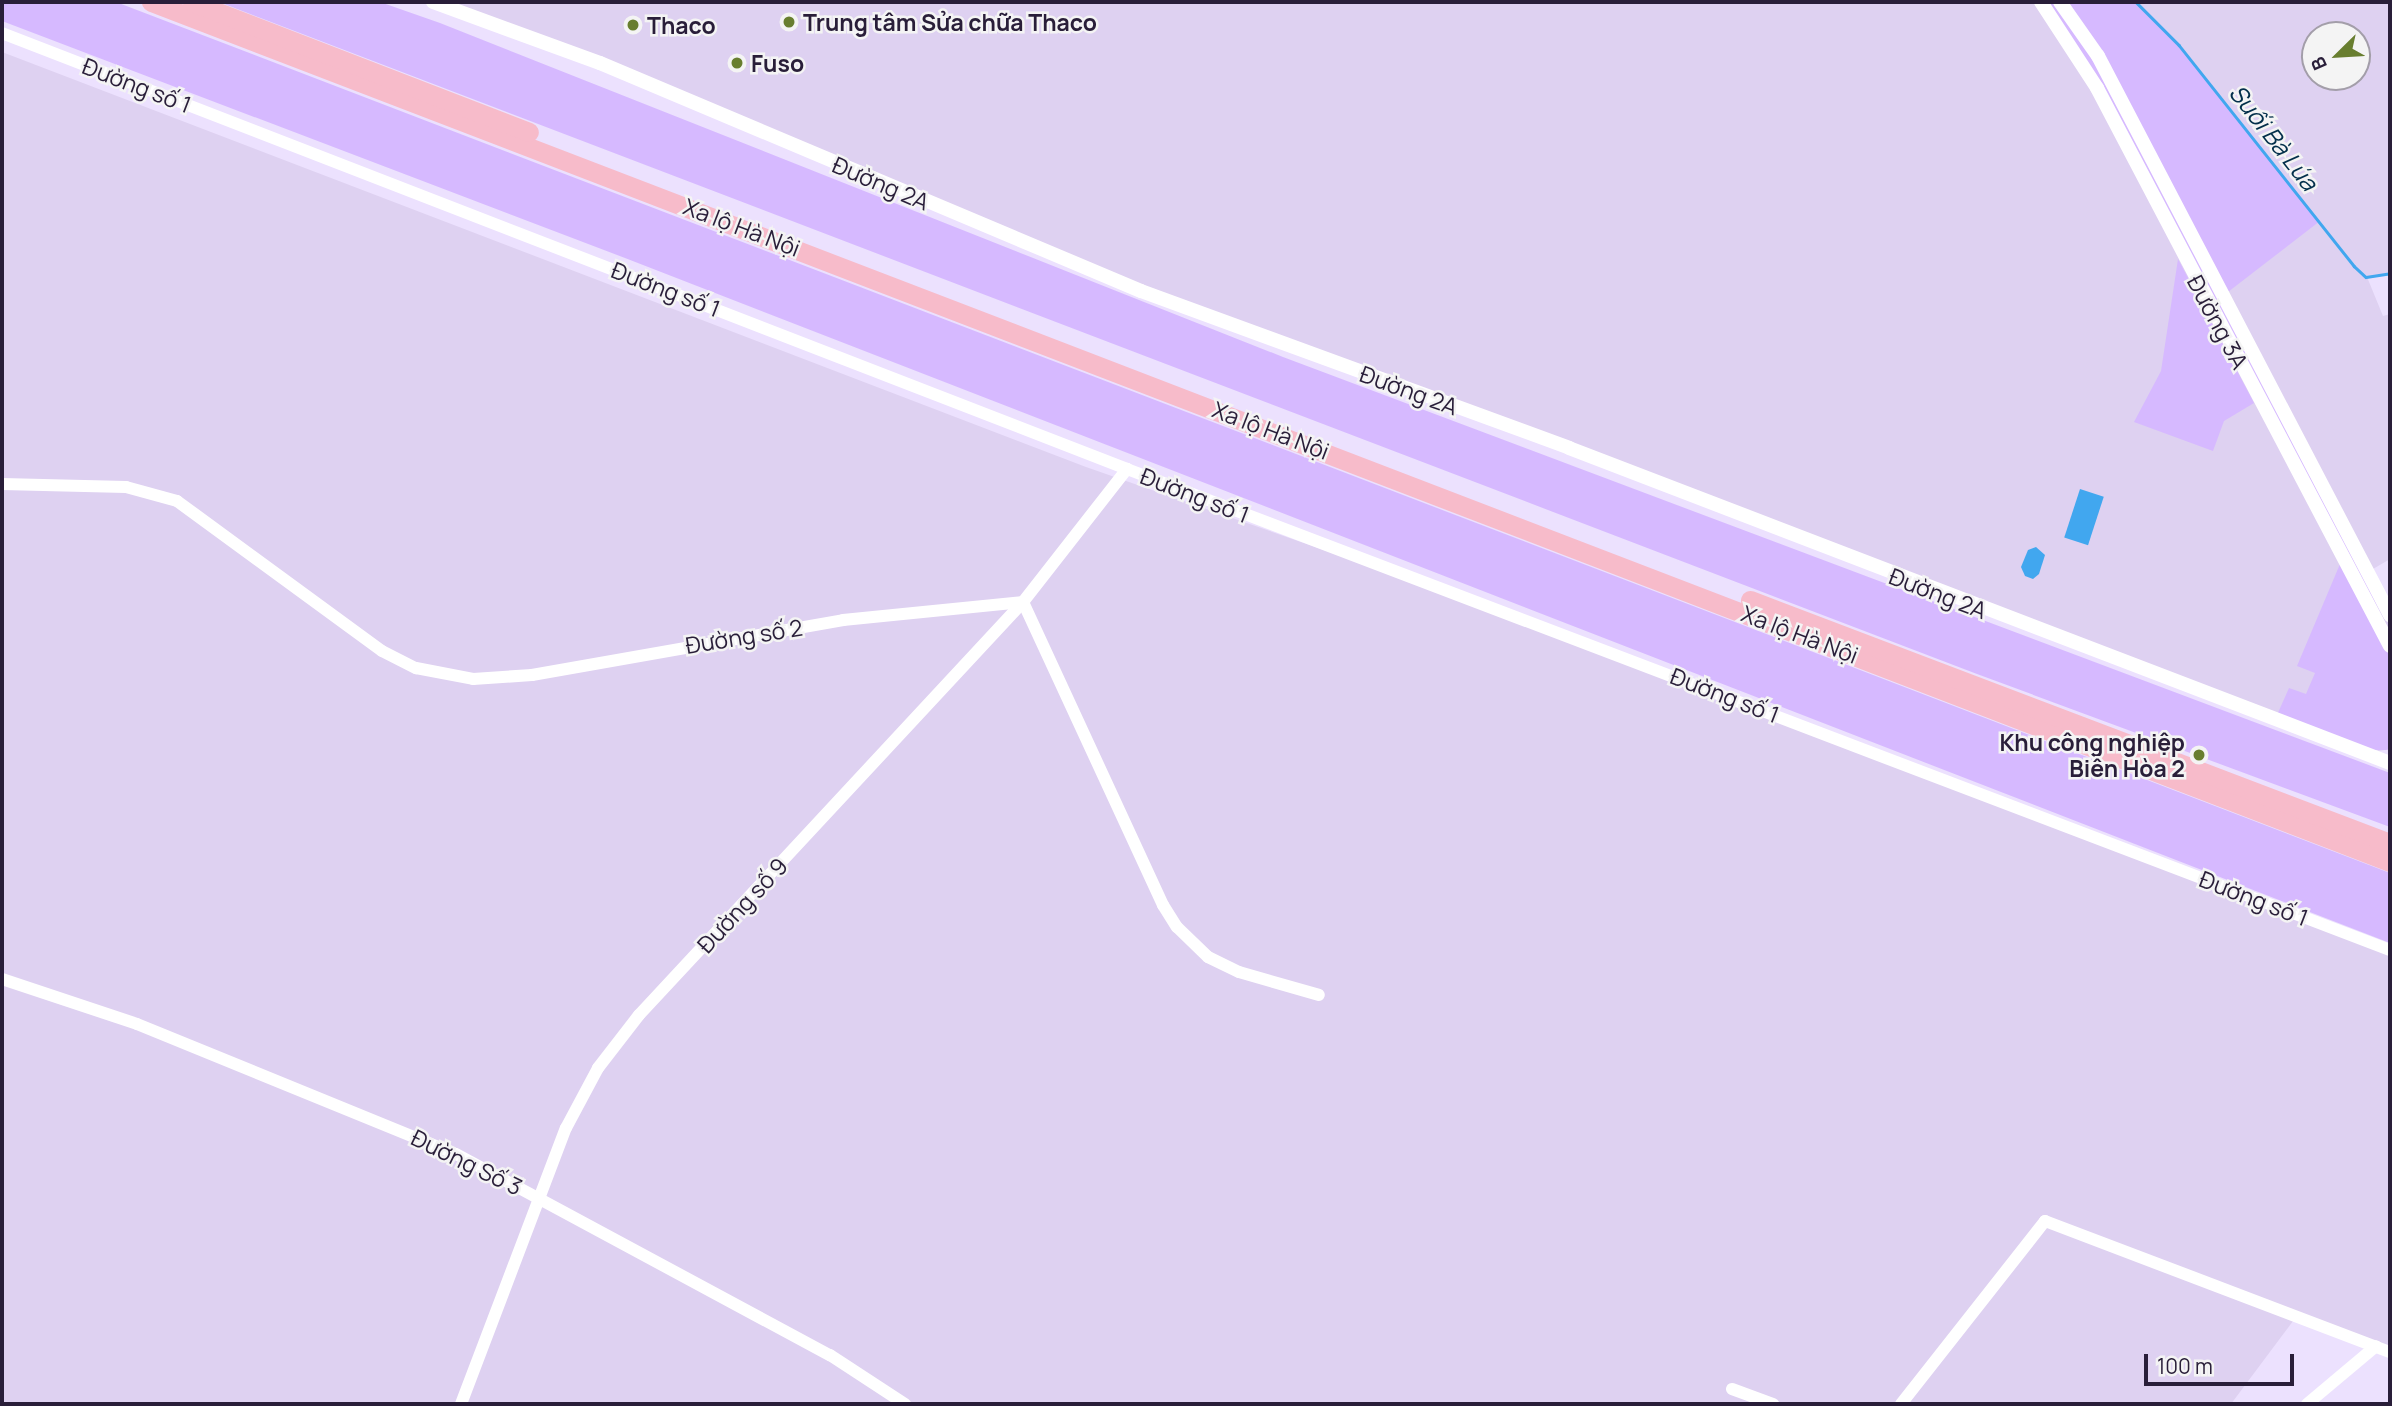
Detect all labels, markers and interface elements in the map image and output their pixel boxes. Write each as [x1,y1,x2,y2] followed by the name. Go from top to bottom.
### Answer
[803,8,1097,36] place label: Trung tâm Sửa chữa Thaco
[647,11,716,39] place label: Thaco
[781,14,797,30] marker: Trung tâm Sửa chữa Thaco
[625,17,641,33] marker: Thaco
[2301,21,2371,91] north arrow
[751,49,804,77] place label: Fuso
[79,52,195,118] street label: Đường số 1
[2304,53,2333,74] text: B
[729,55,745,71] marker: Fuso
[2224,78,2324,196] water label: Suối Bà Lúa
[829,150,933,216] street label: Đường 2A
[680,192,804,262] street label: Xa lộ Hà Nội
[608,256,724,322] street label: Đường số 1
[2182,270,2254,374] street label: Đường 3A
[1356,360,1462,420] street label: Đường 2A
[1209,395,1333,465] street label: Xa lộ Hà Nội
[1137,462,1253,528] street label: Đường số 1
[1885,562,1991,624] street label: Đường 2A
[1738,599,1862,669] street label: Xa lộ Hà Nội
[683,613,805,659] street label: Đường số 2
[1667,662,1783,728] street label: Đường số 1
[1999,728,2185,782] place label: Khu công nghiệp Biên Hòa 2
[2191,747,2207,763] marker: Khu công nghiệp Biên Hòa 2
[691,852,793,958] street label: Đường số 9
[2196,865,2312,931] street label: Đường số 1
[407,1123,527,1201] street label: Đường Số 3
[2147,1340,2298,1384] scale bar
[2157,1352,2213,1380] text: 100 m

